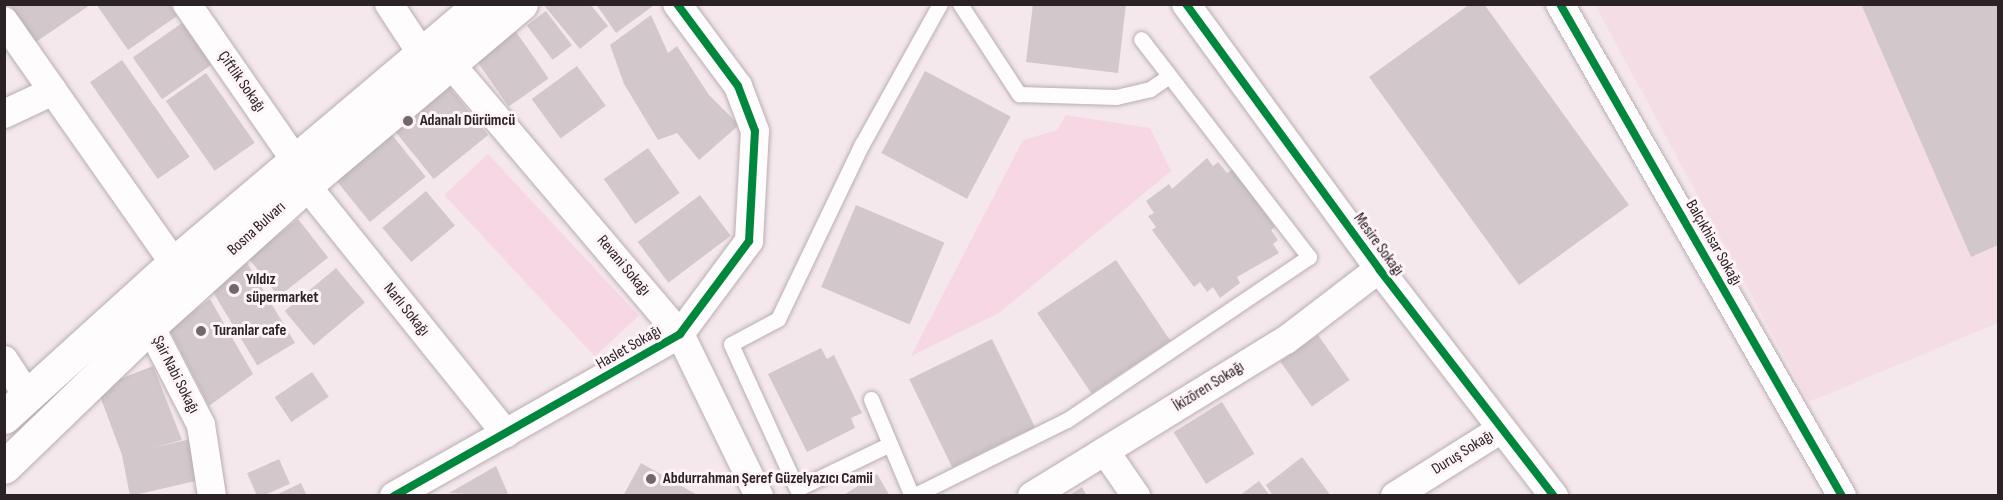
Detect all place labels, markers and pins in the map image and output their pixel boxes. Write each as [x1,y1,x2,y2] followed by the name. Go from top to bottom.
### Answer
[420,111,515,131] place label: Adanalı Dürümcü
[401,114,415,128] marker: Adanalı Dürümcü
[246,270,318,308] place label: Yıldız süpermarket
[227,282,241,296] marker: Yıldız süpermarket
[213,321,286,341] place label: Turanlar cafe
[194,324,208,338] marker: Turanlar cafe
[663,469,873,489] place label: Abdurrahman Şeref Güzelyazıcı Camii
[644,472,658,486] marker: Abdurrahman Şeref Güzelyazıcı Camii

